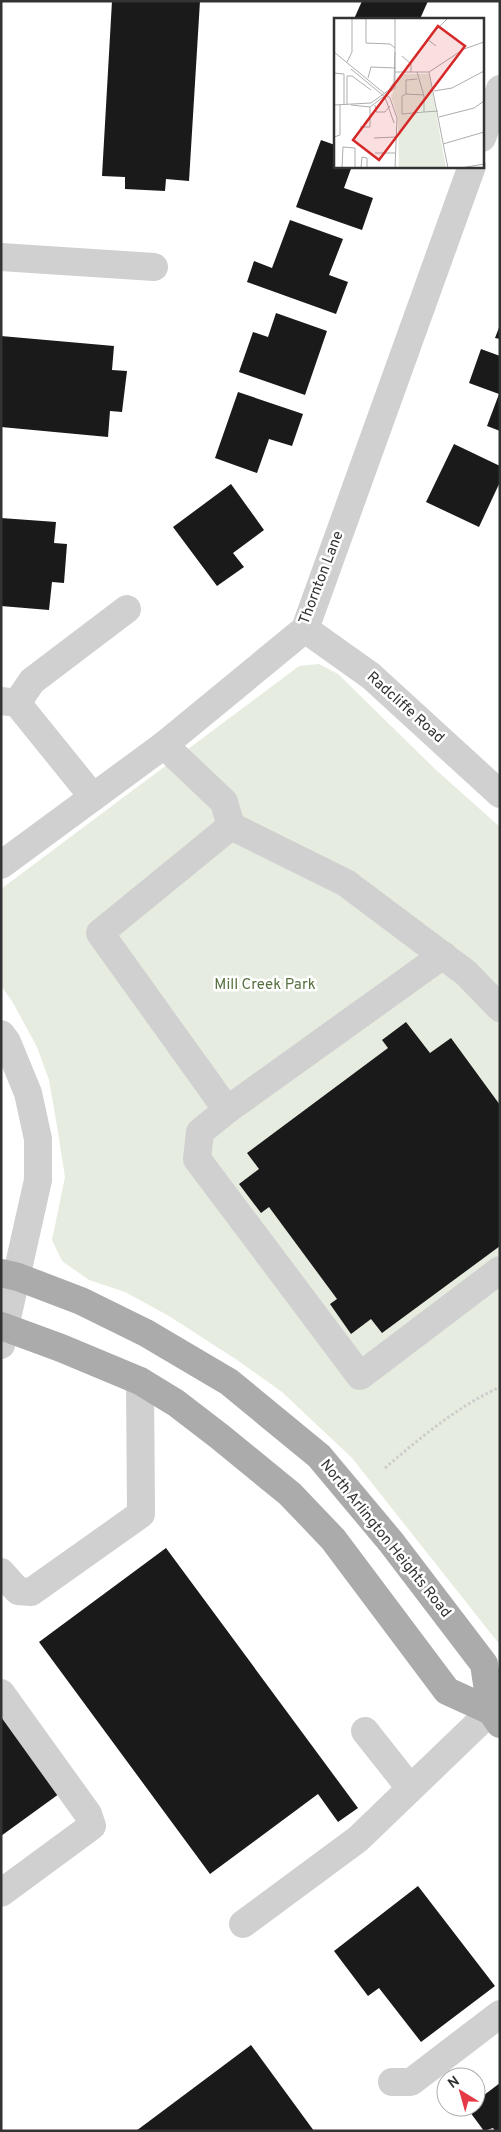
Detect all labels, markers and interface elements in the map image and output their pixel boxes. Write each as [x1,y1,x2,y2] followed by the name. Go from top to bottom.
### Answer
[334,18,484,168] inset map
[295,529,349,627] street label: Thornton Lane
[362,668,448,748] street label: Radcliffe Road
[214,976,316,995] park label: Mill Creek Park
[315,1456,455,1622] street label: North Arlington Heights Road
[436,2067,486,2117] north arrow
[445,2073,463,2093] text: N

